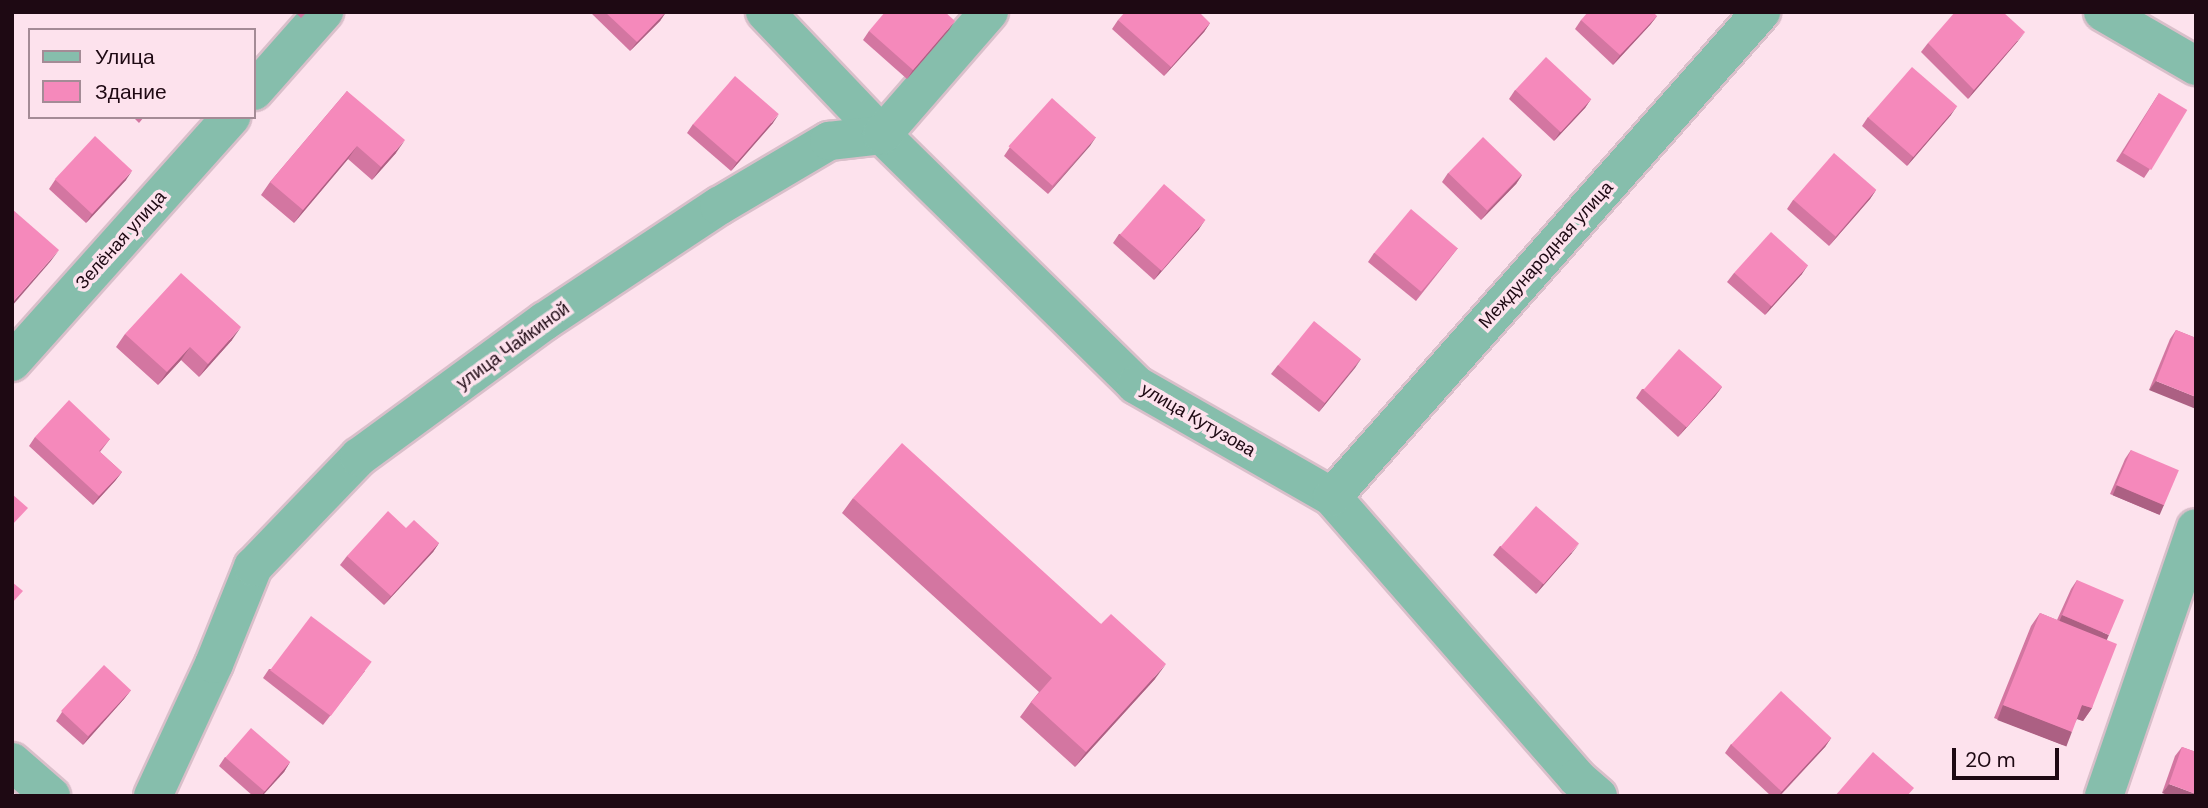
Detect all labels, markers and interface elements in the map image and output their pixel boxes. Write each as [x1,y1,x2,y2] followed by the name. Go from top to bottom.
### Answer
[28,28,256,119] legend
[95,43,155,71] text: Улица
[95,78,167,106] text: Здание
[1474,177,1618,333] street label: Международная улица
[71,186,171,294] street label: Зелёная улица
[452,298,574,394] street label: улица Чайкиной
[1137,378,1259,462] street label: улица Кутузова
[1956,734,2063,778] scale bar
[1965,746,2016,774] text: 20 m

